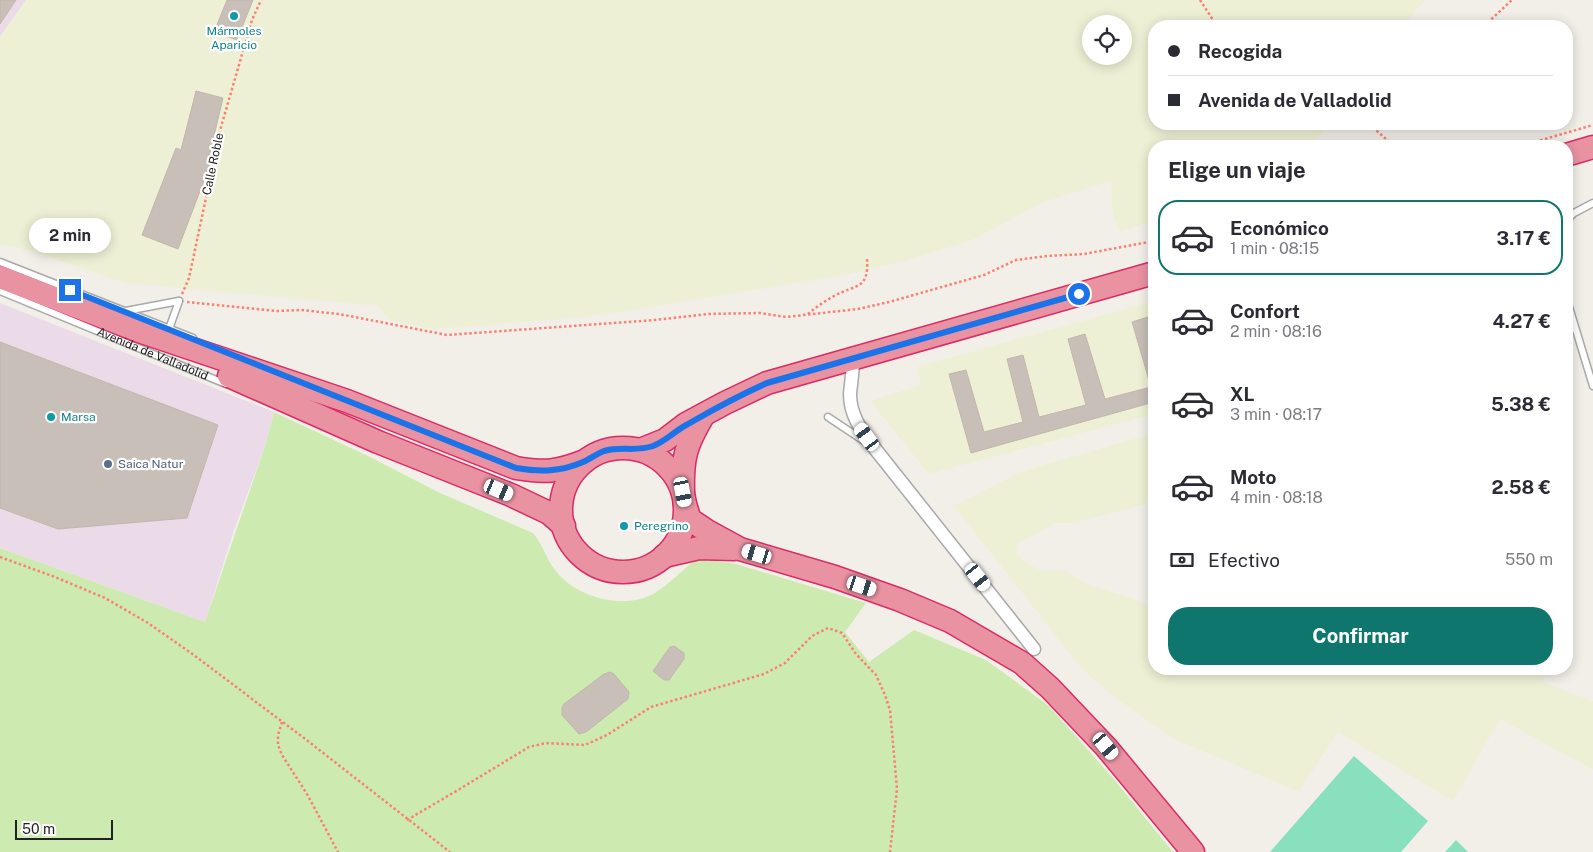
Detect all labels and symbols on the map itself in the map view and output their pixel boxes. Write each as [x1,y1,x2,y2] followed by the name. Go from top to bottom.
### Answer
[228,10,240,22] marker: Mármoles Aparicio
[206,24,262,52] place label: Mármoles Aparicio
[200,131,226,196] street label: Calle Roble
[29,218,111,252] callout: 2 min
[59,279,81,301] route end
[1068,283,1090,305] route start
[95,325,210,383] street label: Avenida de Valladolid
[61,410,96,424] place label: Marsa
[45,411,57,423] marker: Marsa
[852,420,881,454] car
[118,457,184,471] place label: Saica Natur
[102,458,114,470] marker: Saica Natur
[672,476,693,508] car
[482,477,515,503] car
[634,519,689,533] place label: Peregrino
[618,520,630,532] marker: Peregrino
[740,542,773,566] car
[962,561,993,593] car
[845,574,878,598] car
[1090,730,1121,762] car
[15,817,112,840] scale bar

